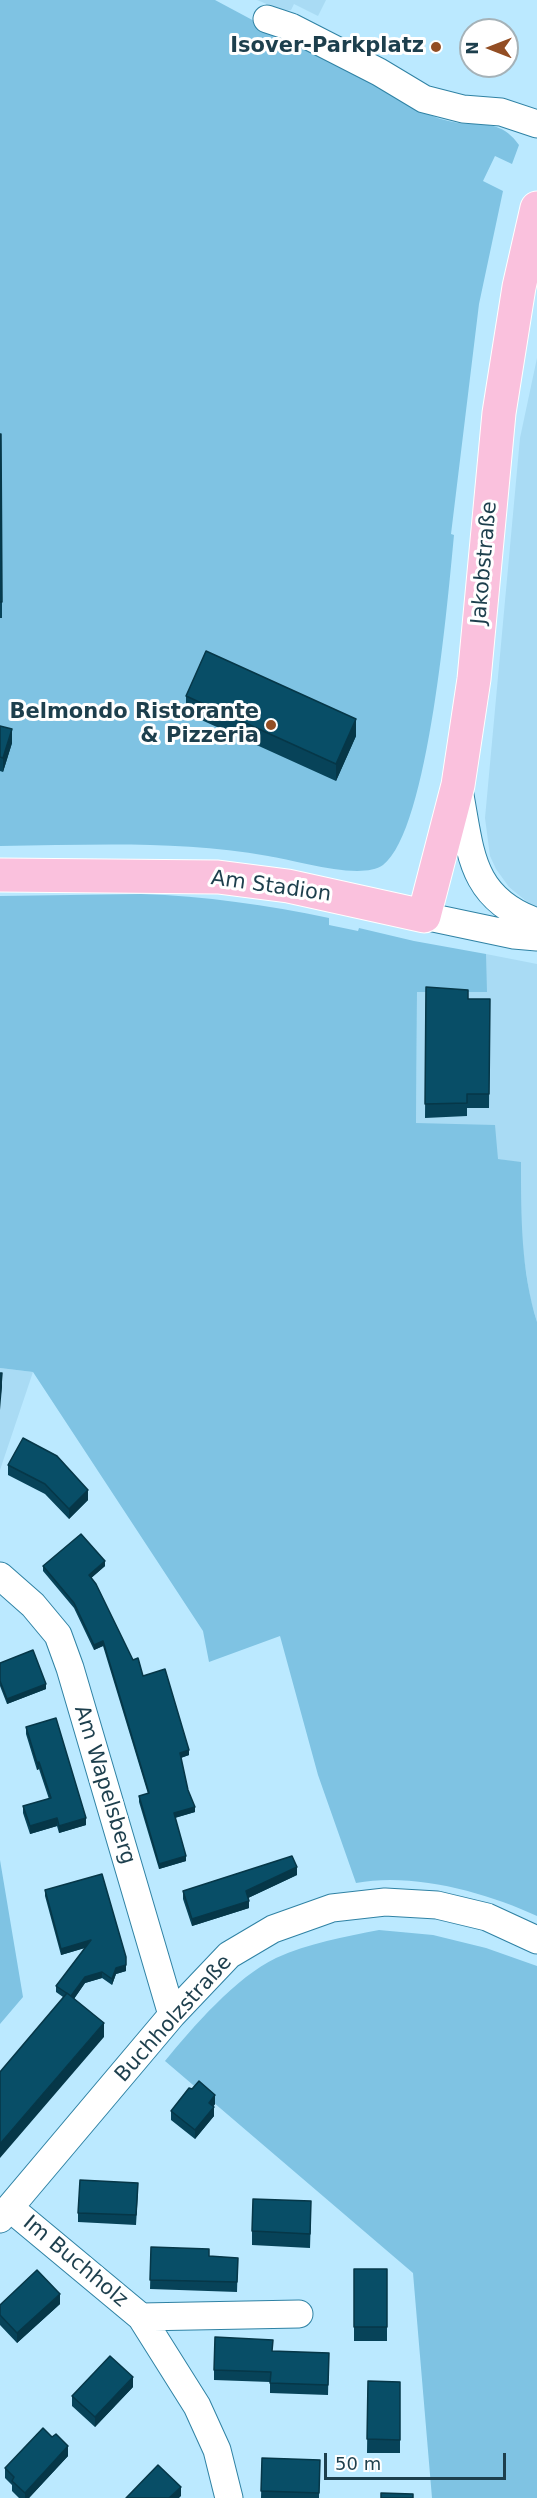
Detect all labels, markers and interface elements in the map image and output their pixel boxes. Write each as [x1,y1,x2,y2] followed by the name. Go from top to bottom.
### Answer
[459,18,519,78] north arrow
[230,34,424,60] place label: Isover-Parkplatz
[429,40,443,54] marker: Isover-Parkplatz
[463,41,482,55] text: N
[467,500,503,626] street label: Jakobstraße
[9,700,259,750] place label: Belmondo Ristorante & Pizzeria
[264,718,278,732] marker: Belmondo Ristorante & Pizzeria
[209,866,333,908] street label: Am Stadion
[68,1703,140,1867] street label: Am Wapelsberg
[110,1950,238,2088] street label: Buchholzstraße
[18,2211,132,2313] street label: Im Buchholz
[327,2441,508,2479] scale bar
[335,2453,381,2474] text: 50 m

